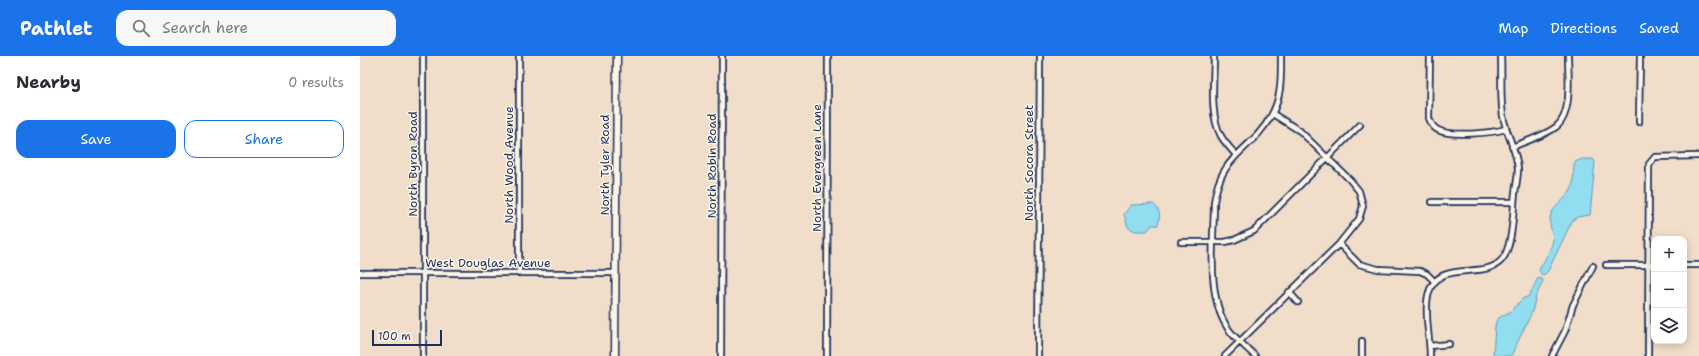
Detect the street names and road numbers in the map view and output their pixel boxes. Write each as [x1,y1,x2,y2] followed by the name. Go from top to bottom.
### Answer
[809,104,825,232] street label: North Evergreen Lane
[1021,105,1037,221] street label: North Socora Street
[501,106,517,224] street label: North Wood Avenue
[405,111,421,217] street label: North Byron Road
[704,113,720,218] street label: North Robin Road
[597,114,613,216] street label: North Tyler Road
[425,255,551,271] street label: West Douglas Avenue

